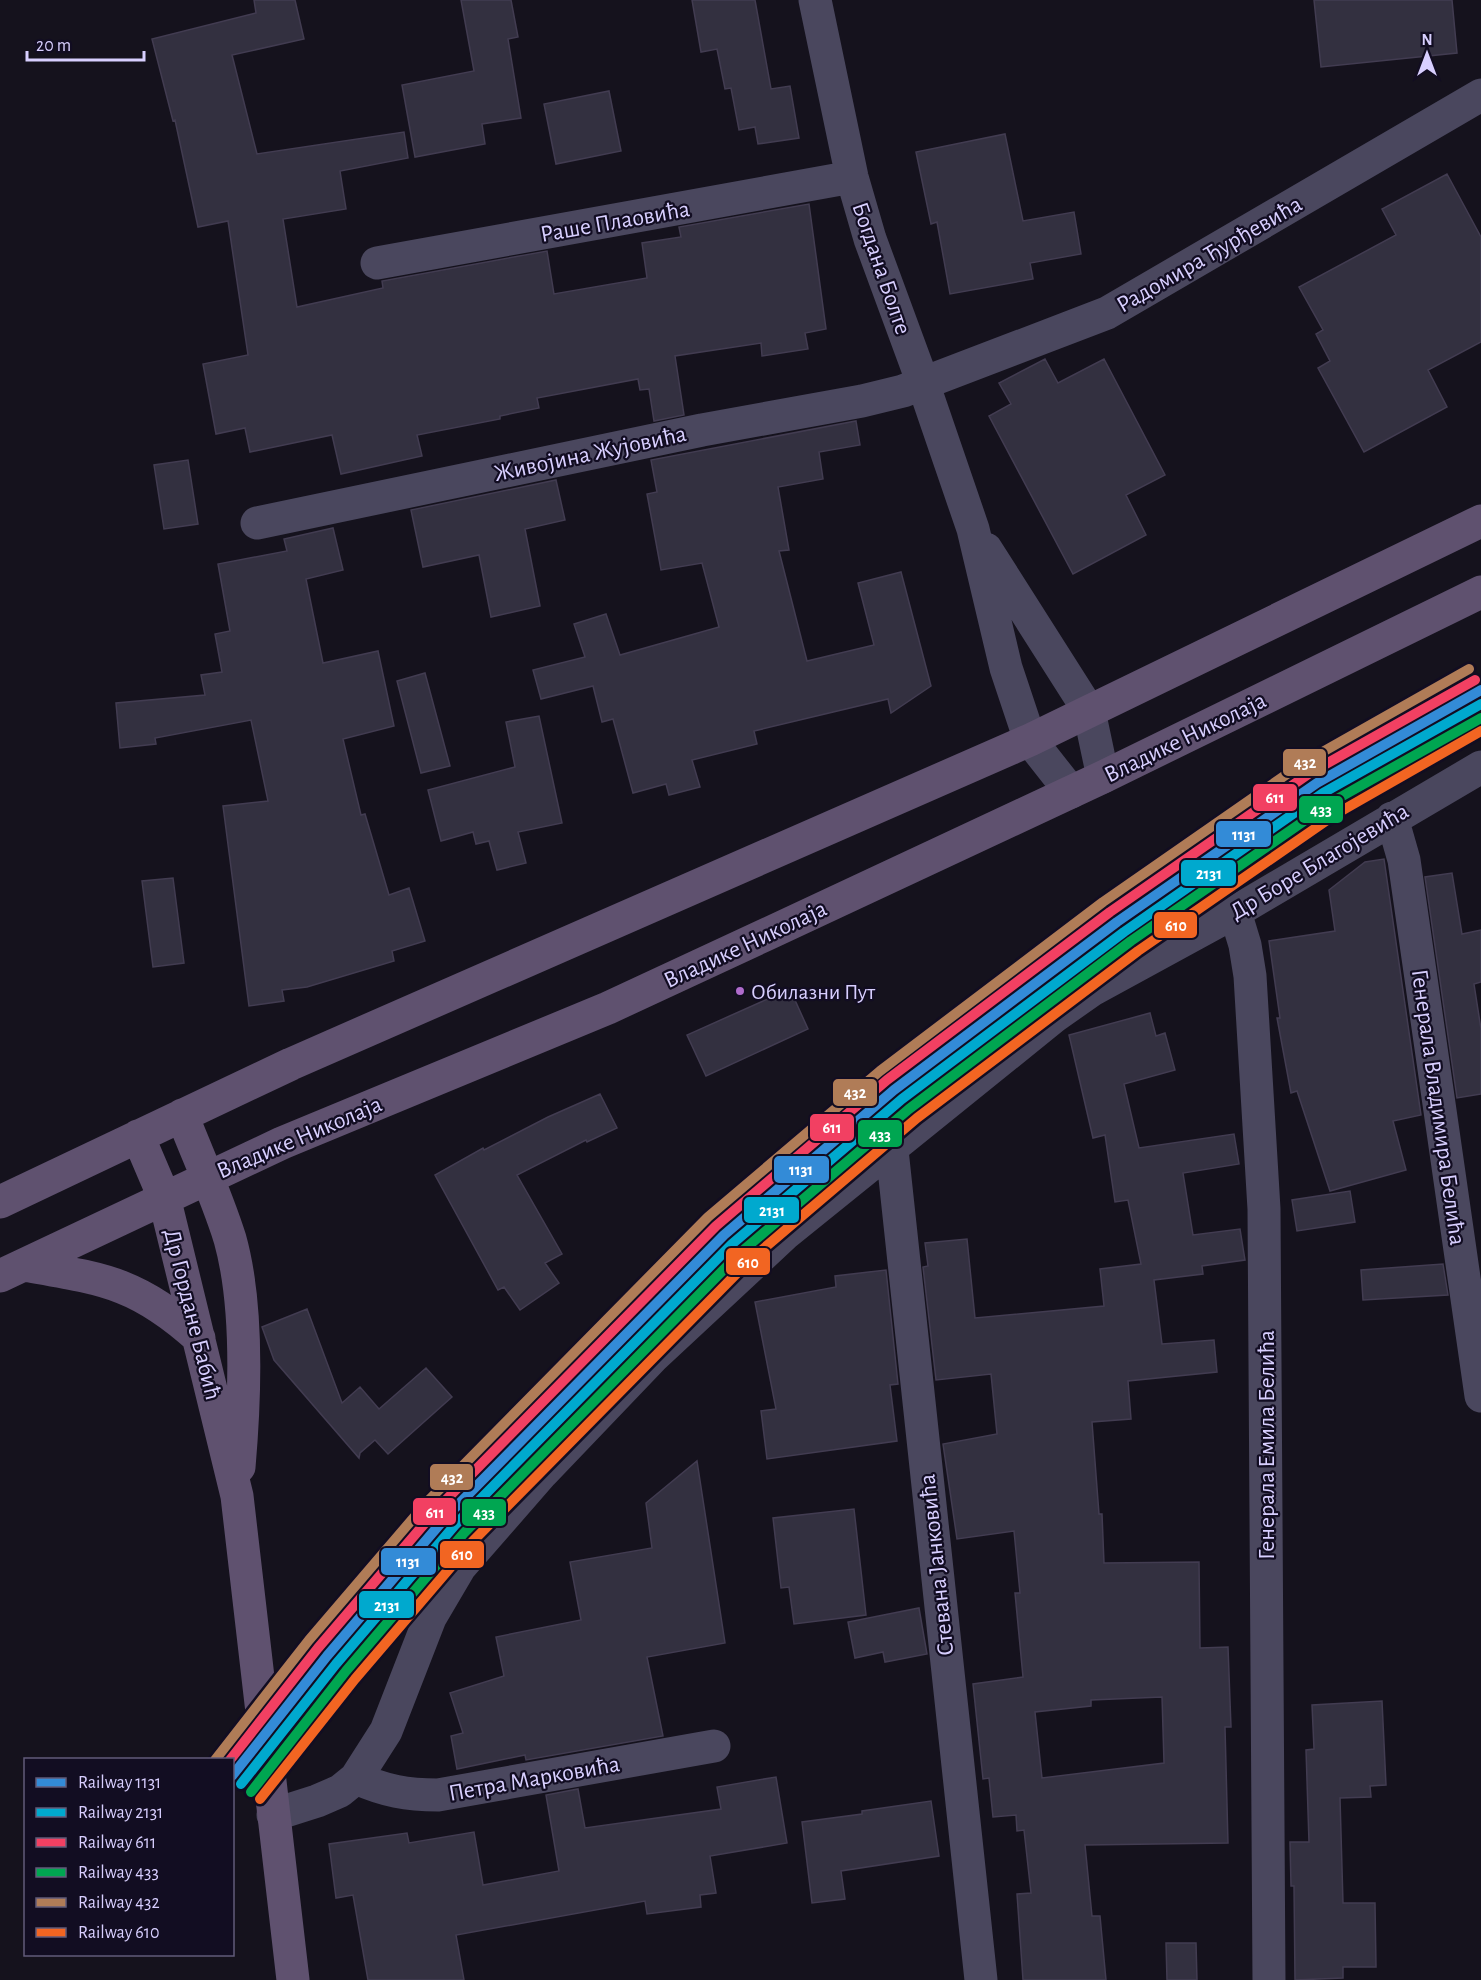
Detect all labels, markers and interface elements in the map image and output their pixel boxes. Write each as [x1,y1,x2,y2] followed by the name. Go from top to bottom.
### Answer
[27,24,144,62] scale bar
[1397,24,1457,84] north arrow
[1421,32,1433,48] text: N
[36,37,71,55] text: 20 m
[1113,192,1306,318] street label: Радомира Ђурђевића
[539,197,692,247] street label: Раше Плаовића
[847,199,915,338] street label: Богдана Болте
[492,422,689,486] street label: Живојина Жујовића
[1101,688,1270,787] street label: Владике Николаја
[1282,748,1327,777] line badge: 432
[1294,755,1317,771] text: 432
[1252,783,1298,812] line badge: 611
[1265,790,1285,806] text: 611
[1298,795,1344,824] line badge: 433
[1226,799,1413,925] street label: Др Боре Благојевића
[1310,802,1332,818] text: 433
[1215,820,1272,848] line badge: 1131
[1232,827,1256,843] text: 1131
[1180,859,1237,887] line badge: 2131
[1196,866,1222,882] text: 2131
[660,897,831,993] street label: Владике Николаја
[1153,911,1198,939] line badge: 610
[1165,918,1187,934] text: 610
[1407,968,1469,1247] street label: Генерала Владимира Белића
[751,981,876,1003] place label: Обилазни Пут
[734,985,746,997] marker: Обилазни Пут
[832,1078,878,1107] line badge: 432
[844,1085,867,1101] text: 432
[213,1092,385,1184] street label: Владике Николаја
[809,1113,855,1142] line badge: 611
[857,1119,903,1148] line badge: 433
[822,1120,842,1136] text: 611
[869,1127,891,1143] text: 433
[773,1155,830,1184] line badge: 1131
[789,1162,813,1178] text: 1131
[743,1196,800,1224] line badge: 2131
[759,1203,785,1219] text: 2131
[159,1226,225,1402] street label: Др Гордане Бабић
[725,1247,771,1276] line badge: 610
[737,1255,759,1271] text: 610
[1255,1330,1279,1560] street label: Генерала Емила Белића
[429,1463,474,1491] line badge: 432
[441,1470,464,1486] text: 432
[916,1473,958,1657] street label: Стевана Јанковића
[412,1497,457,1526] line badge: 611
[461,1498,507,1527] line badge: 433
[425,1505,445,1521] text: 611
[473,1505,495,1521] text: 433
[439,1540,485,1569] line badge: 610
[380,1547,437,1576] line badge: 1131
[451,1547,473,1563] text: 610
[396,1554,420,1570] text: 1131
[358,1590,415,1619] line badge: 2131
[374,1598,400,1614] text: 2131
[447,1752,622,1806] street label: Петра Марковића
[24,1758,234,1956] legend
[78,1774,161,1792] text: Railway 1131
[78,1804,163,1822] text: Railway 2131
[78,1834,156,1852] text: Railway 611
[78,1864,159,1882] text: Railway 433
[78,1894,160,1912] text: Railway 432
[78,1924,159,1942] text: Railway 610

